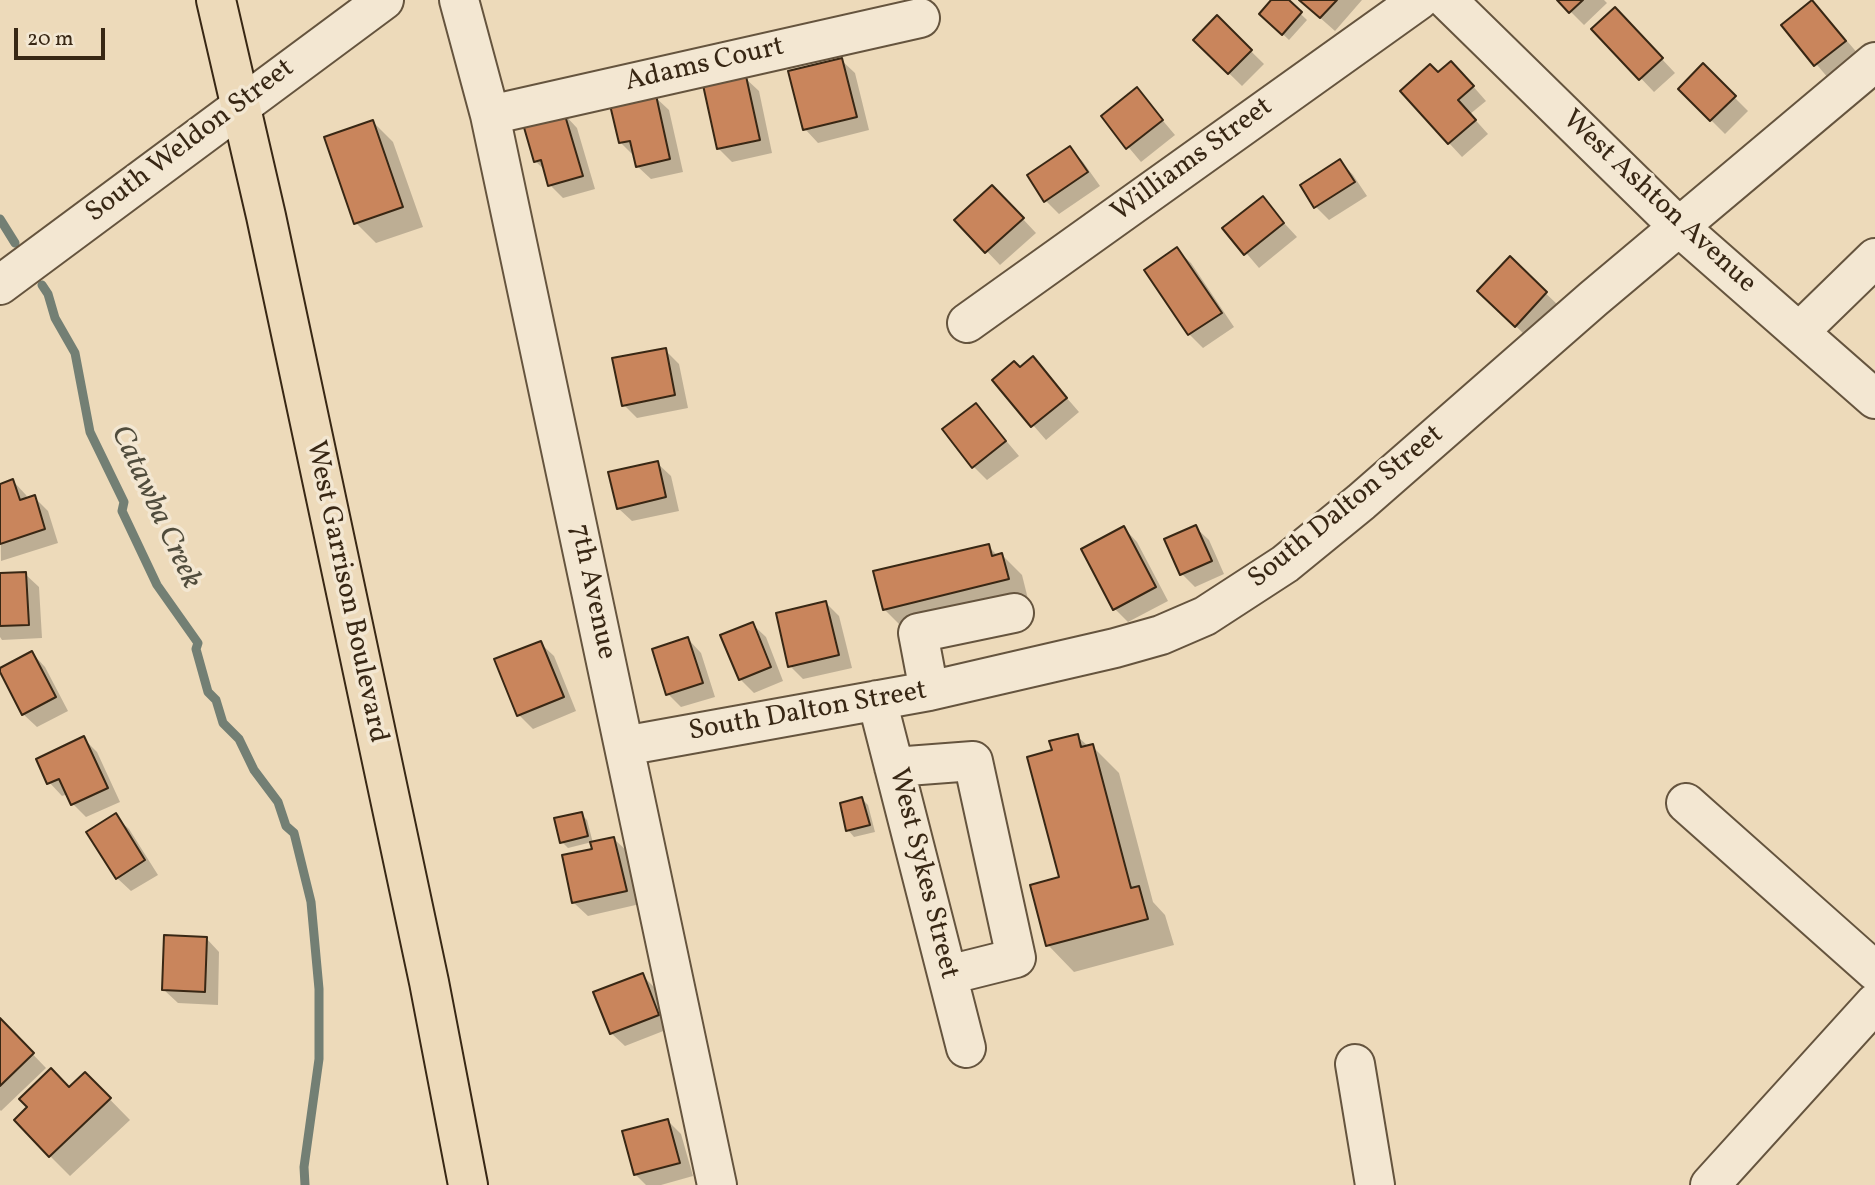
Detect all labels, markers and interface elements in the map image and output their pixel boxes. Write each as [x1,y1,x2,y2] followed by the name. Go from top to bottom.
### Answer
[18,14,108,58] scale bar
[27,25,73,54] text: 20 m
[622,31,788,101] street label: Adams Court
[80,53,302,231] street label: South Weldon Street
[1106,91,1280,231] street label: Williams Street
[1554,104,1762,302] street label: West Ashton Avenue
[1243,419,1451,597] street label: South Dalton Street
[101,421,207,595] water label: Catawba Creek
[297,438,393,746] street label: West Garrison Boulevard
[560,521,622,663] street label: 7th Avenue
[686,676,930,750] street label: South Dalton Street
[880,765,964,983] street label: West Sykes Street

